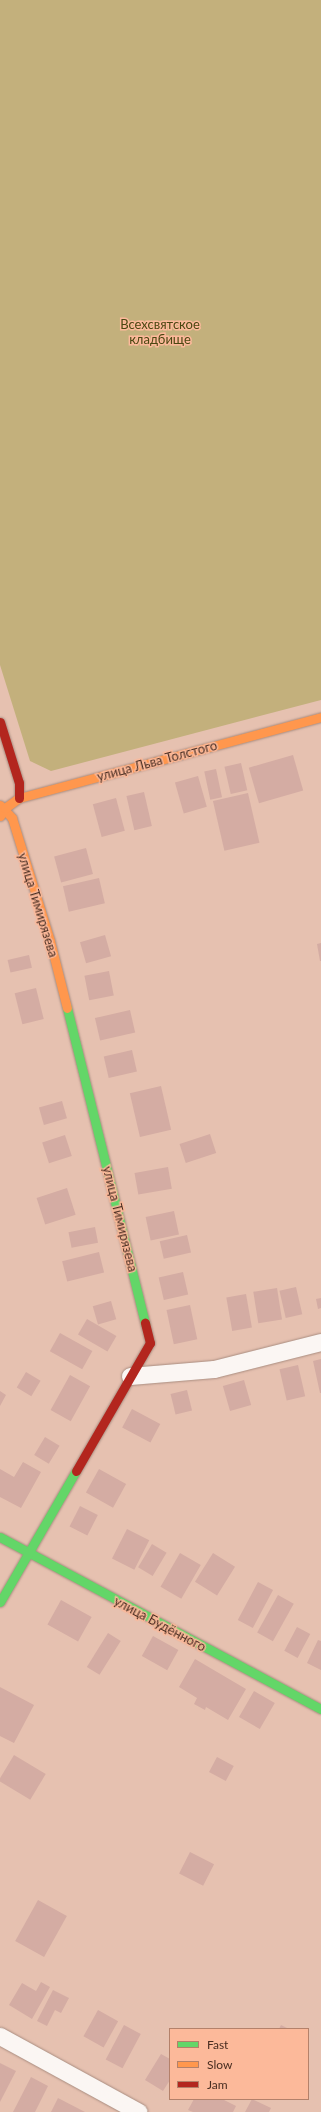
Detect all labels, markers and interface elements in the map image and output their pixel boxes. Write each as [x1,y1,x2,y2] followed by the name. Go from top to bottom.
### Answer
[120,317,200,348] park label: Всехсвятское кладбище
[95,737,219,785] street label: улица Льва Толстого
[15,851,61,959] street label: улица Тимирязева
[99,1164,141,1274] street label: улица Тимирязева
[111,1593,209,1655] street label: улица Будённого
[169,2028,309,2100] legend
[207,2037,228,2052] text: Fast
[207,2057,232,2072] text: Slow
[207,2077,228,2092] text: Jam

